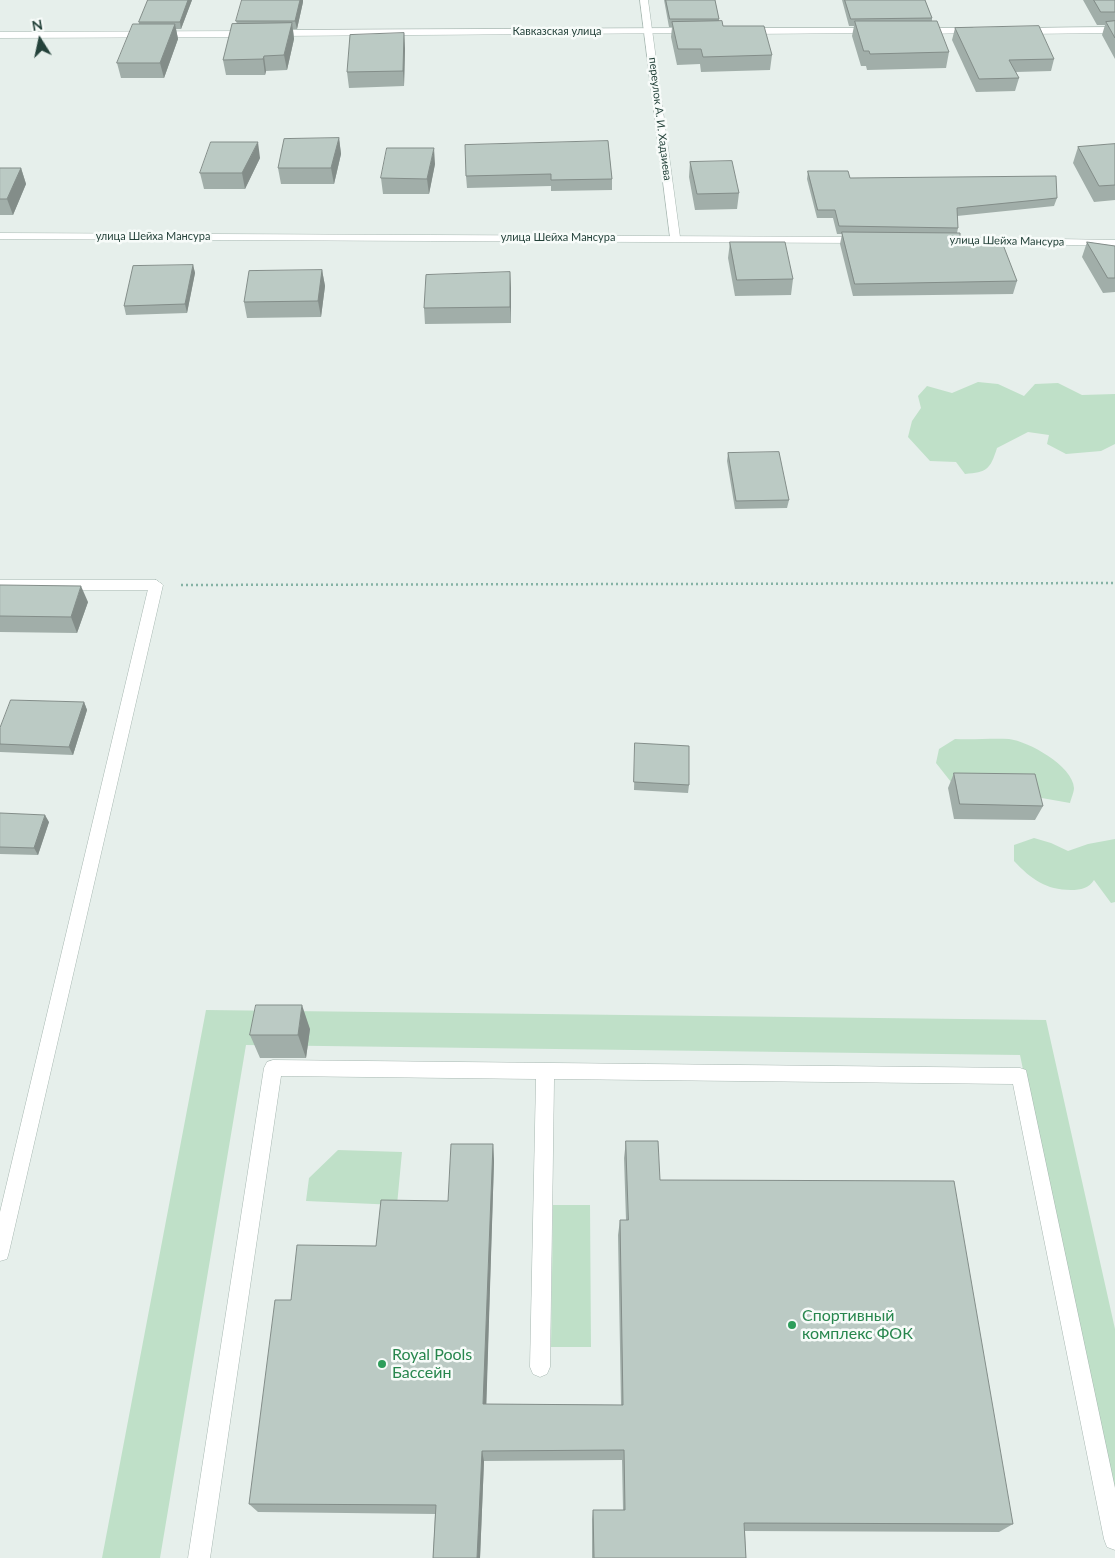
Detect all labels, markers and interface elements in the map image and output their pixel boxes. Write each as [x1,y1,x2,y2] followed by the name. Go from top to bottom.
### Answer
[15,15,65,65] north arrow
[31,15,44,34] text: N
[512,24,602,38] street label: Кавказская улица
[646,57,674,181] street label: переулок А. И. Хадзиева
[96,229,210,243] street label: улица Шейха Мансура
[501,230,615,244] street label: улица Шейха Мансура
[950,233,1064,249] street label: улица Шейха Мансура
[802,1306,913,1344] place label: Спортивный комплекс ФОК
[786,1319,798,1331] marker: Спортивный комплекс ФОК
[392,1345,472,1383] place label: Royal Pools Бассейн
[376,1358,388,1370] marker: Royal Pools Бассейн

